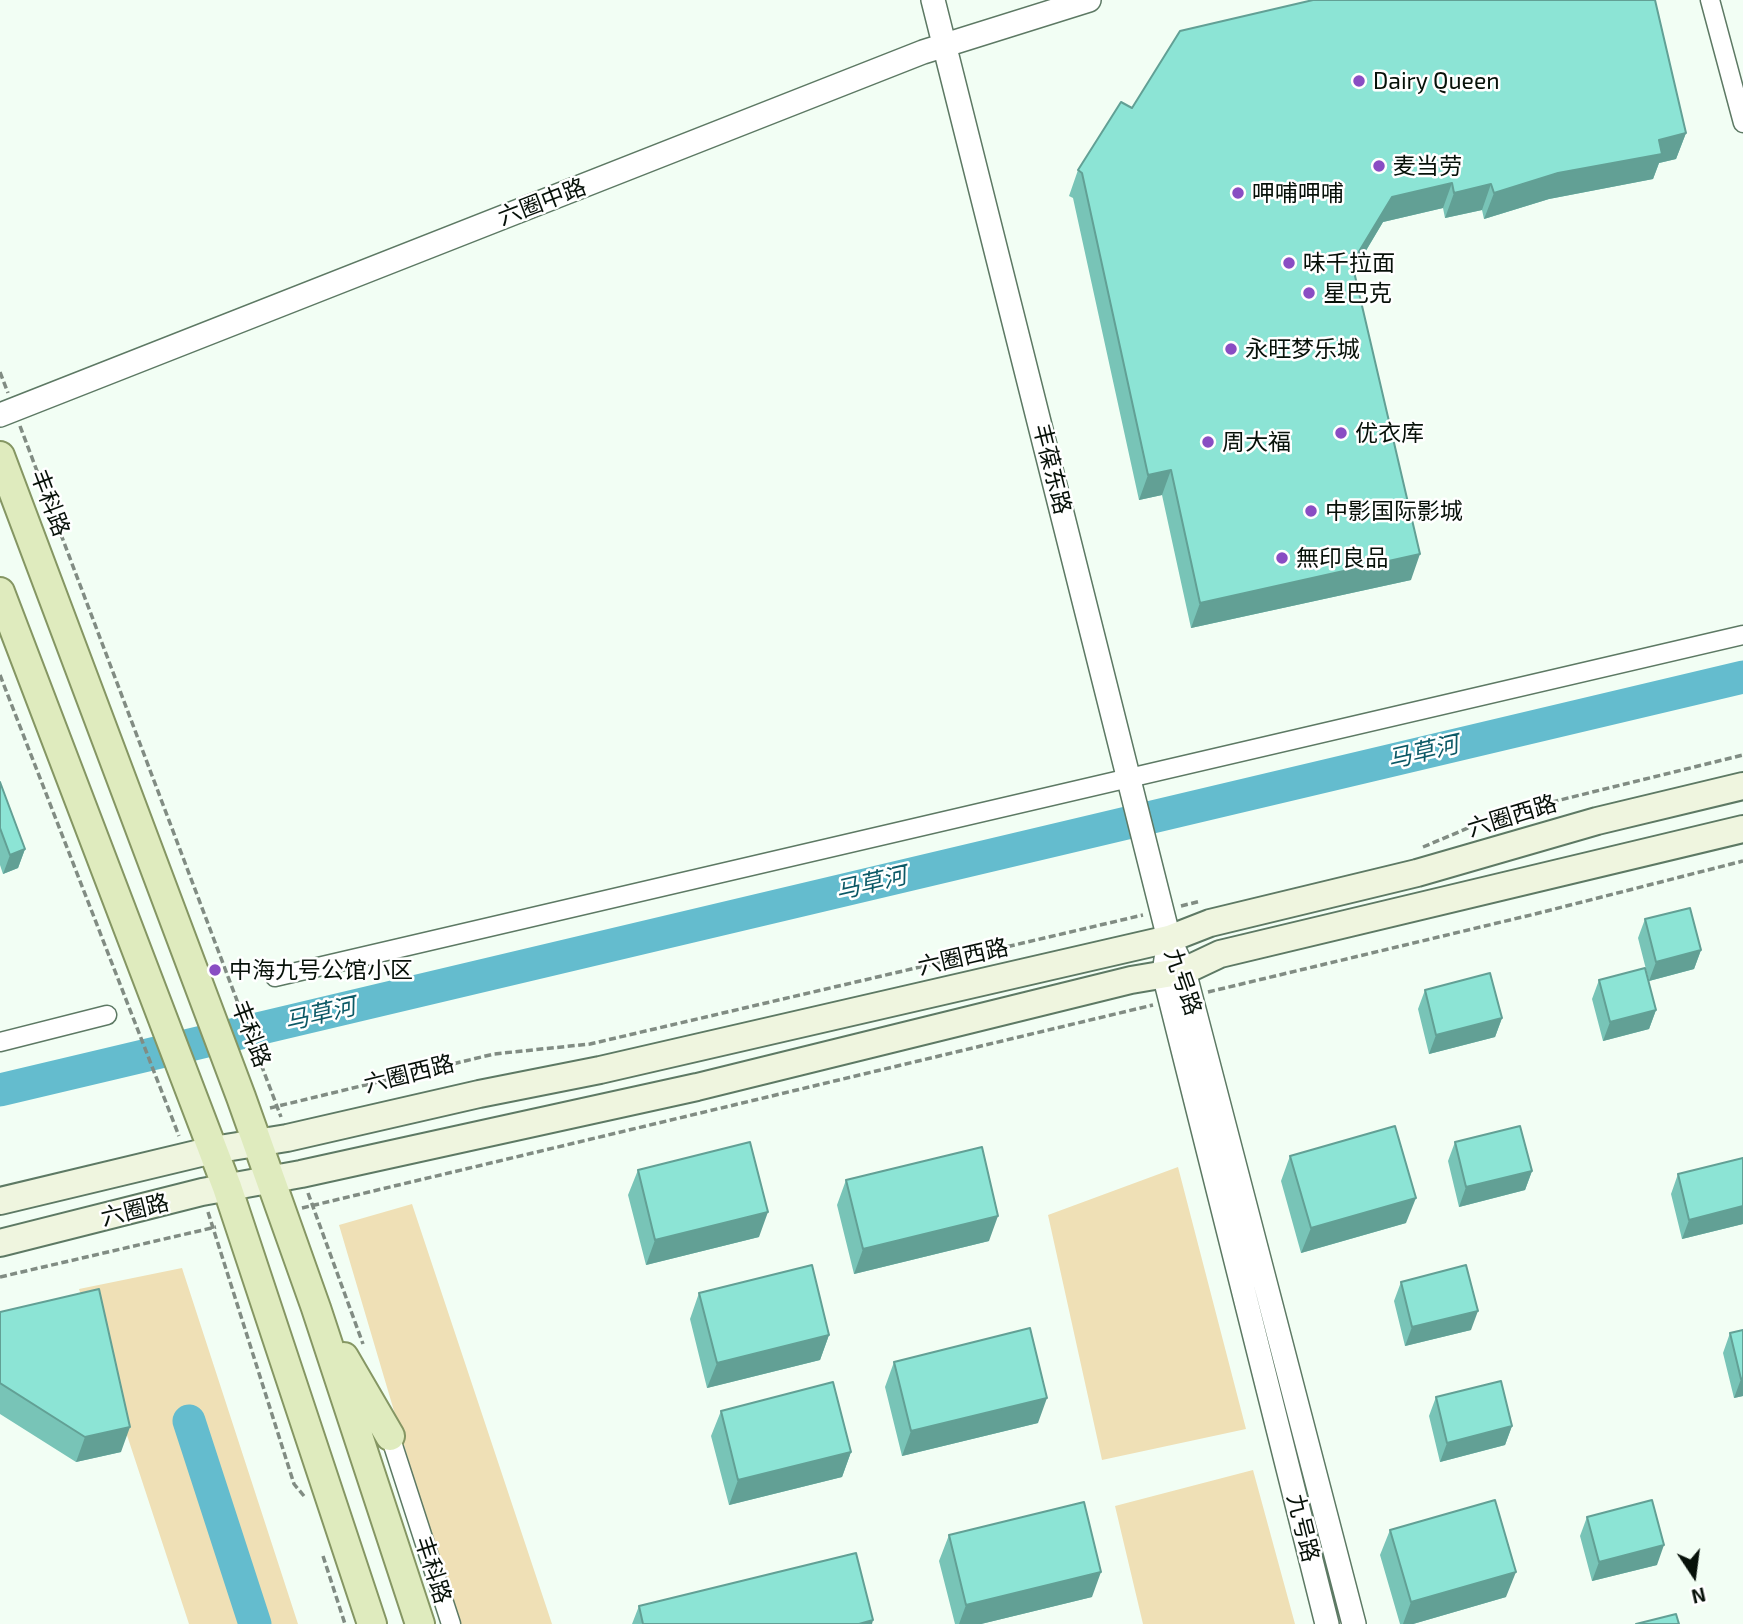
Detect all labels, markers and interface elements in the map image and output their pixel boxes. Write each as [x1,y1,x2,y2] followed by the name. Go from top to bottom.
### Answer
[1373,67,1500,95] place label: Dairy Queen
[1351,73,1367,89] marker: Dairy Queen
[1393,152,1462,180] place label: 麦当劳
[1371,158,1387,174] marker: 麦当劳
[494,173,590,231] street label: 六圈中路
[1252,179,1344,207] place label: 呷哺呷哺
[1230,185,1246,201] marker: 呷哺呷哺
[1303,249,1395,277] place label: 味千拉面
[1281,255,1297,271] marker: 味千拉面
[1323,279,1392,307] place label: 星巴克
[1301,285,1317,301] marker: 星巴克
[1245,335,1360,363] place label: 永旺梦乐城
[1223,341,1239,357] marker: 永旺梦乐城
[1355,419,1424,447] place label: 优衣库
[1027,421,1077,517] street label: 丰葆东路
[1333,425,1349,441] marker: 优衣库
[1222,428,1291,456] place label: 周大福
[1200,434,1216,450] marker: 周大福
[25,466,75,540] street label: 丰科路
[1325,497,1463,525] place label: 中影国际影城
[1303,503,1319,519] marker: 中影国际影城
[1296,544,1388,572] place label: 無印良品
[1274,550,1290,566] marker: 無印良品
[1385,730,1461,774] water label: 马草河
[1464,789,1560,843] street label: 六圈西路
[833,861,909,905] water label: 马草河
[915,933,1011,981] street label: 六圈西路
[1159,945,1207,1019] street label: 九号路
[229,956,413,984] place label: 中海九号公馆小区
[207,962,223,978] marker: 中海九号公馆小区
[282,992,358,1036] water label: 马草河
[226,997,276,1071] street label: 丰科路
[361,1049,457,1099] street label: 六圈西路
[98,1188,172,1232] street label: 六圈路
[1281,1491,1325,1565] street label: 九号路
[409,1533,457,1607] street label: 丰科路
[1659,1540,1729,1610] north arrow
[1690,1583,1708,1609] text: N

